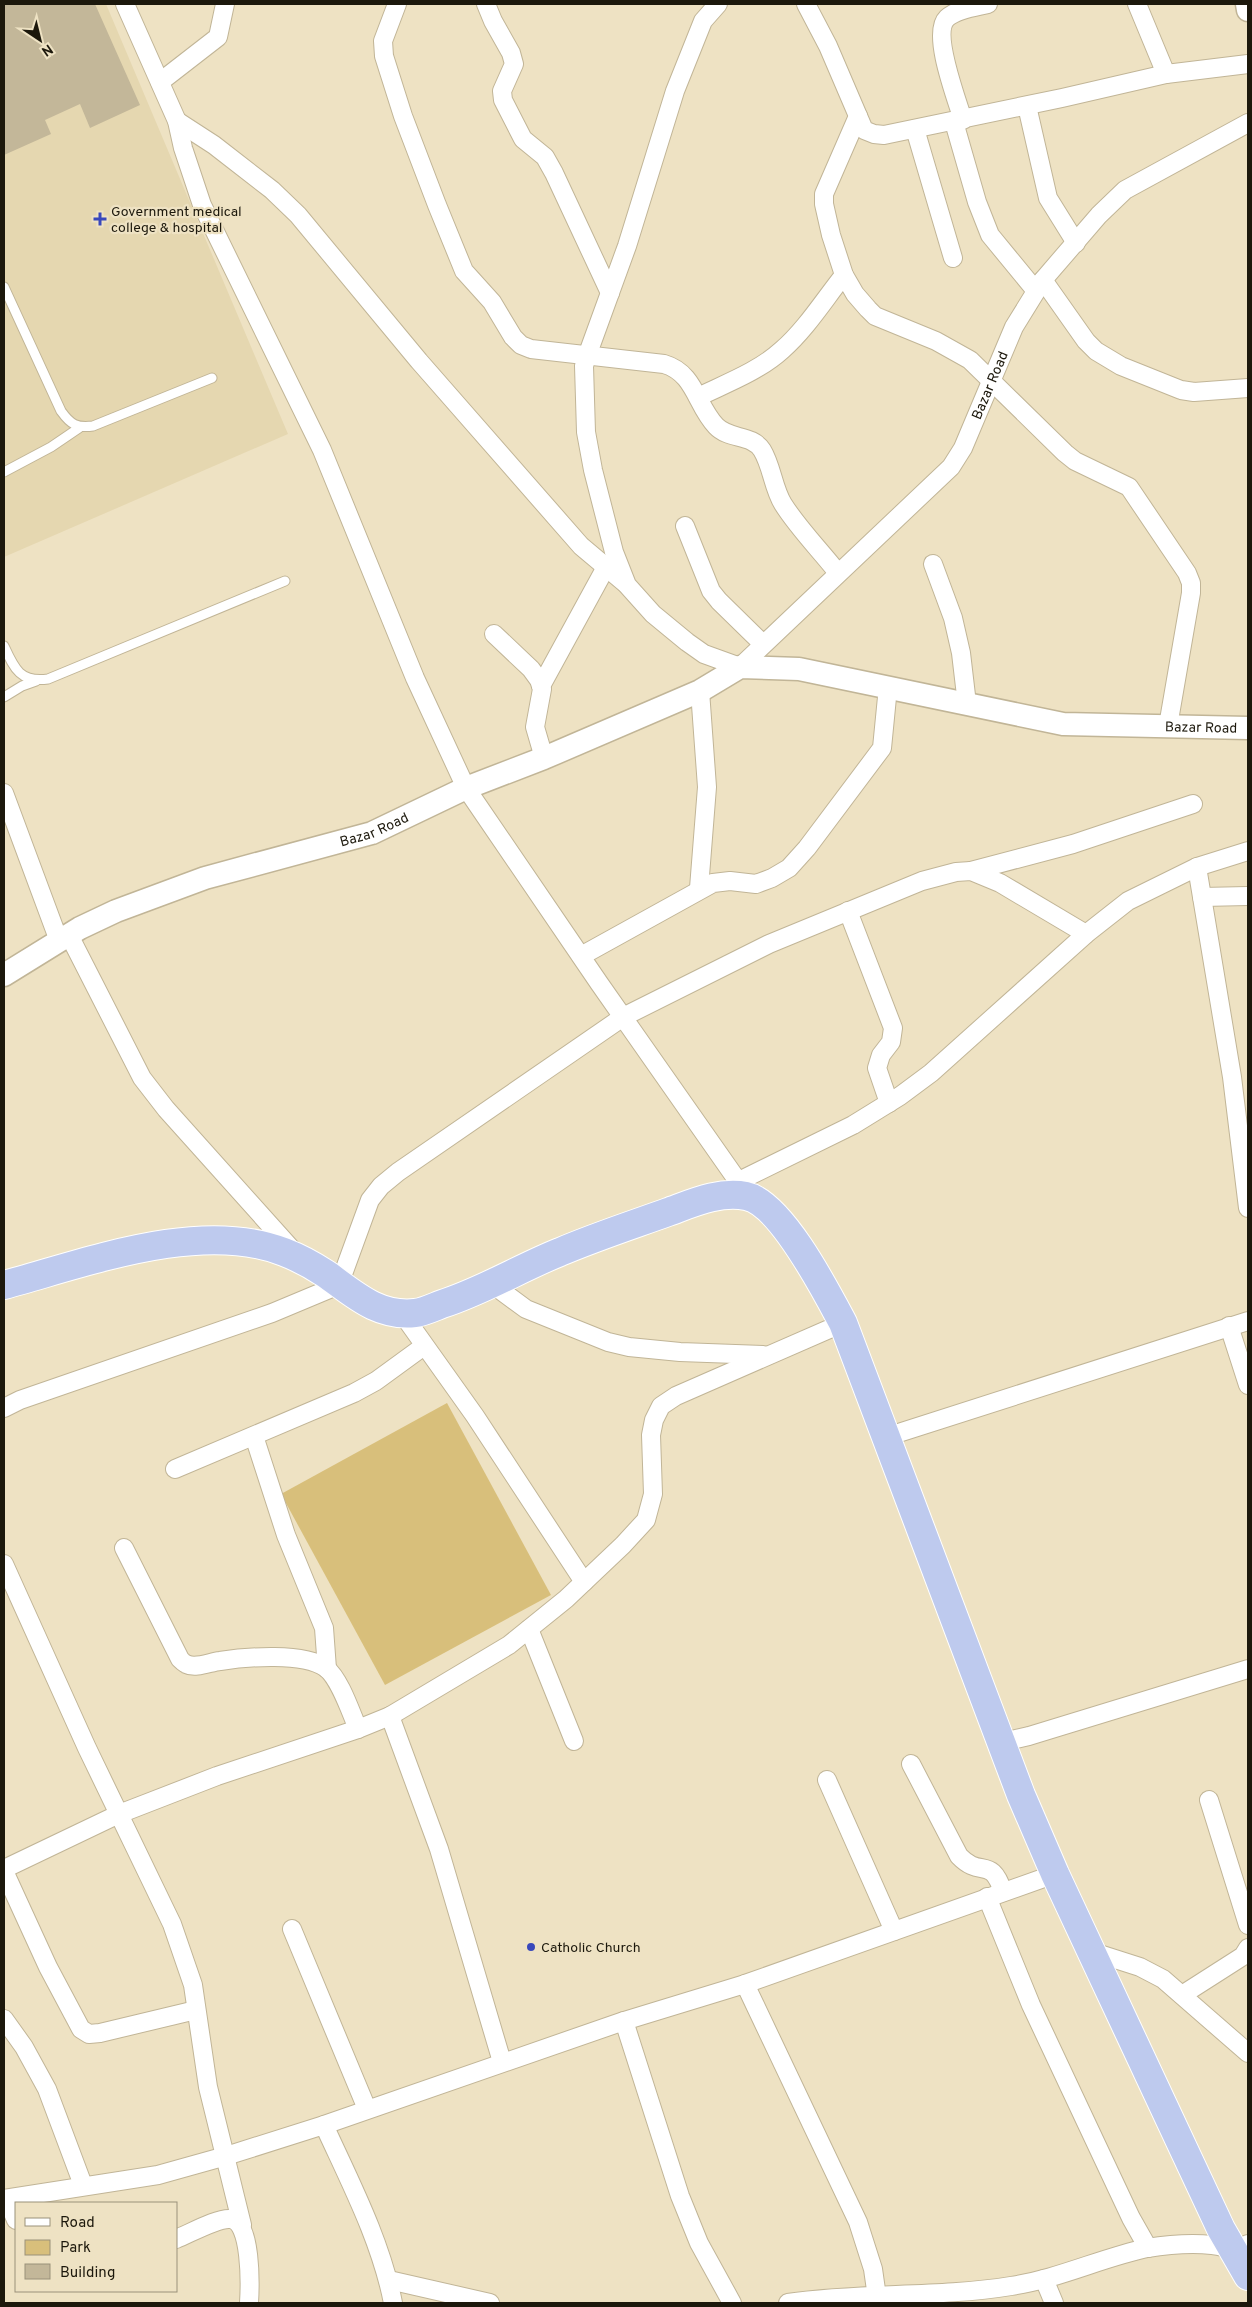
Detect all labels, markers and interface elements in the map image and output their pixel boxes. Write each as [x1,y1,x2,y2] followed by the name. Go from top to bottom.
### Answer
[15,15,65,65] north arrow
[38,40,56,59] text: N
[111,204,242,237] place label: Government medical college & hospital
[93,212,107,226] marker: Government medical college & hospital
[969,349,1013,423] street label: Bazar Road
[1165,719,1237,738] street label: Bazar Road
[338,810,412,851] street label: Bazar Road
[541,1940,641,1957] place label: Catholic Church
[525,1941,537,1953] marker: Catholic Church
[15,2202,178,2292] legend
[60,2214,95,2233] text: Road
[60,2239,91,2258] text: Park
[60,2264,115,2283] text: Building

